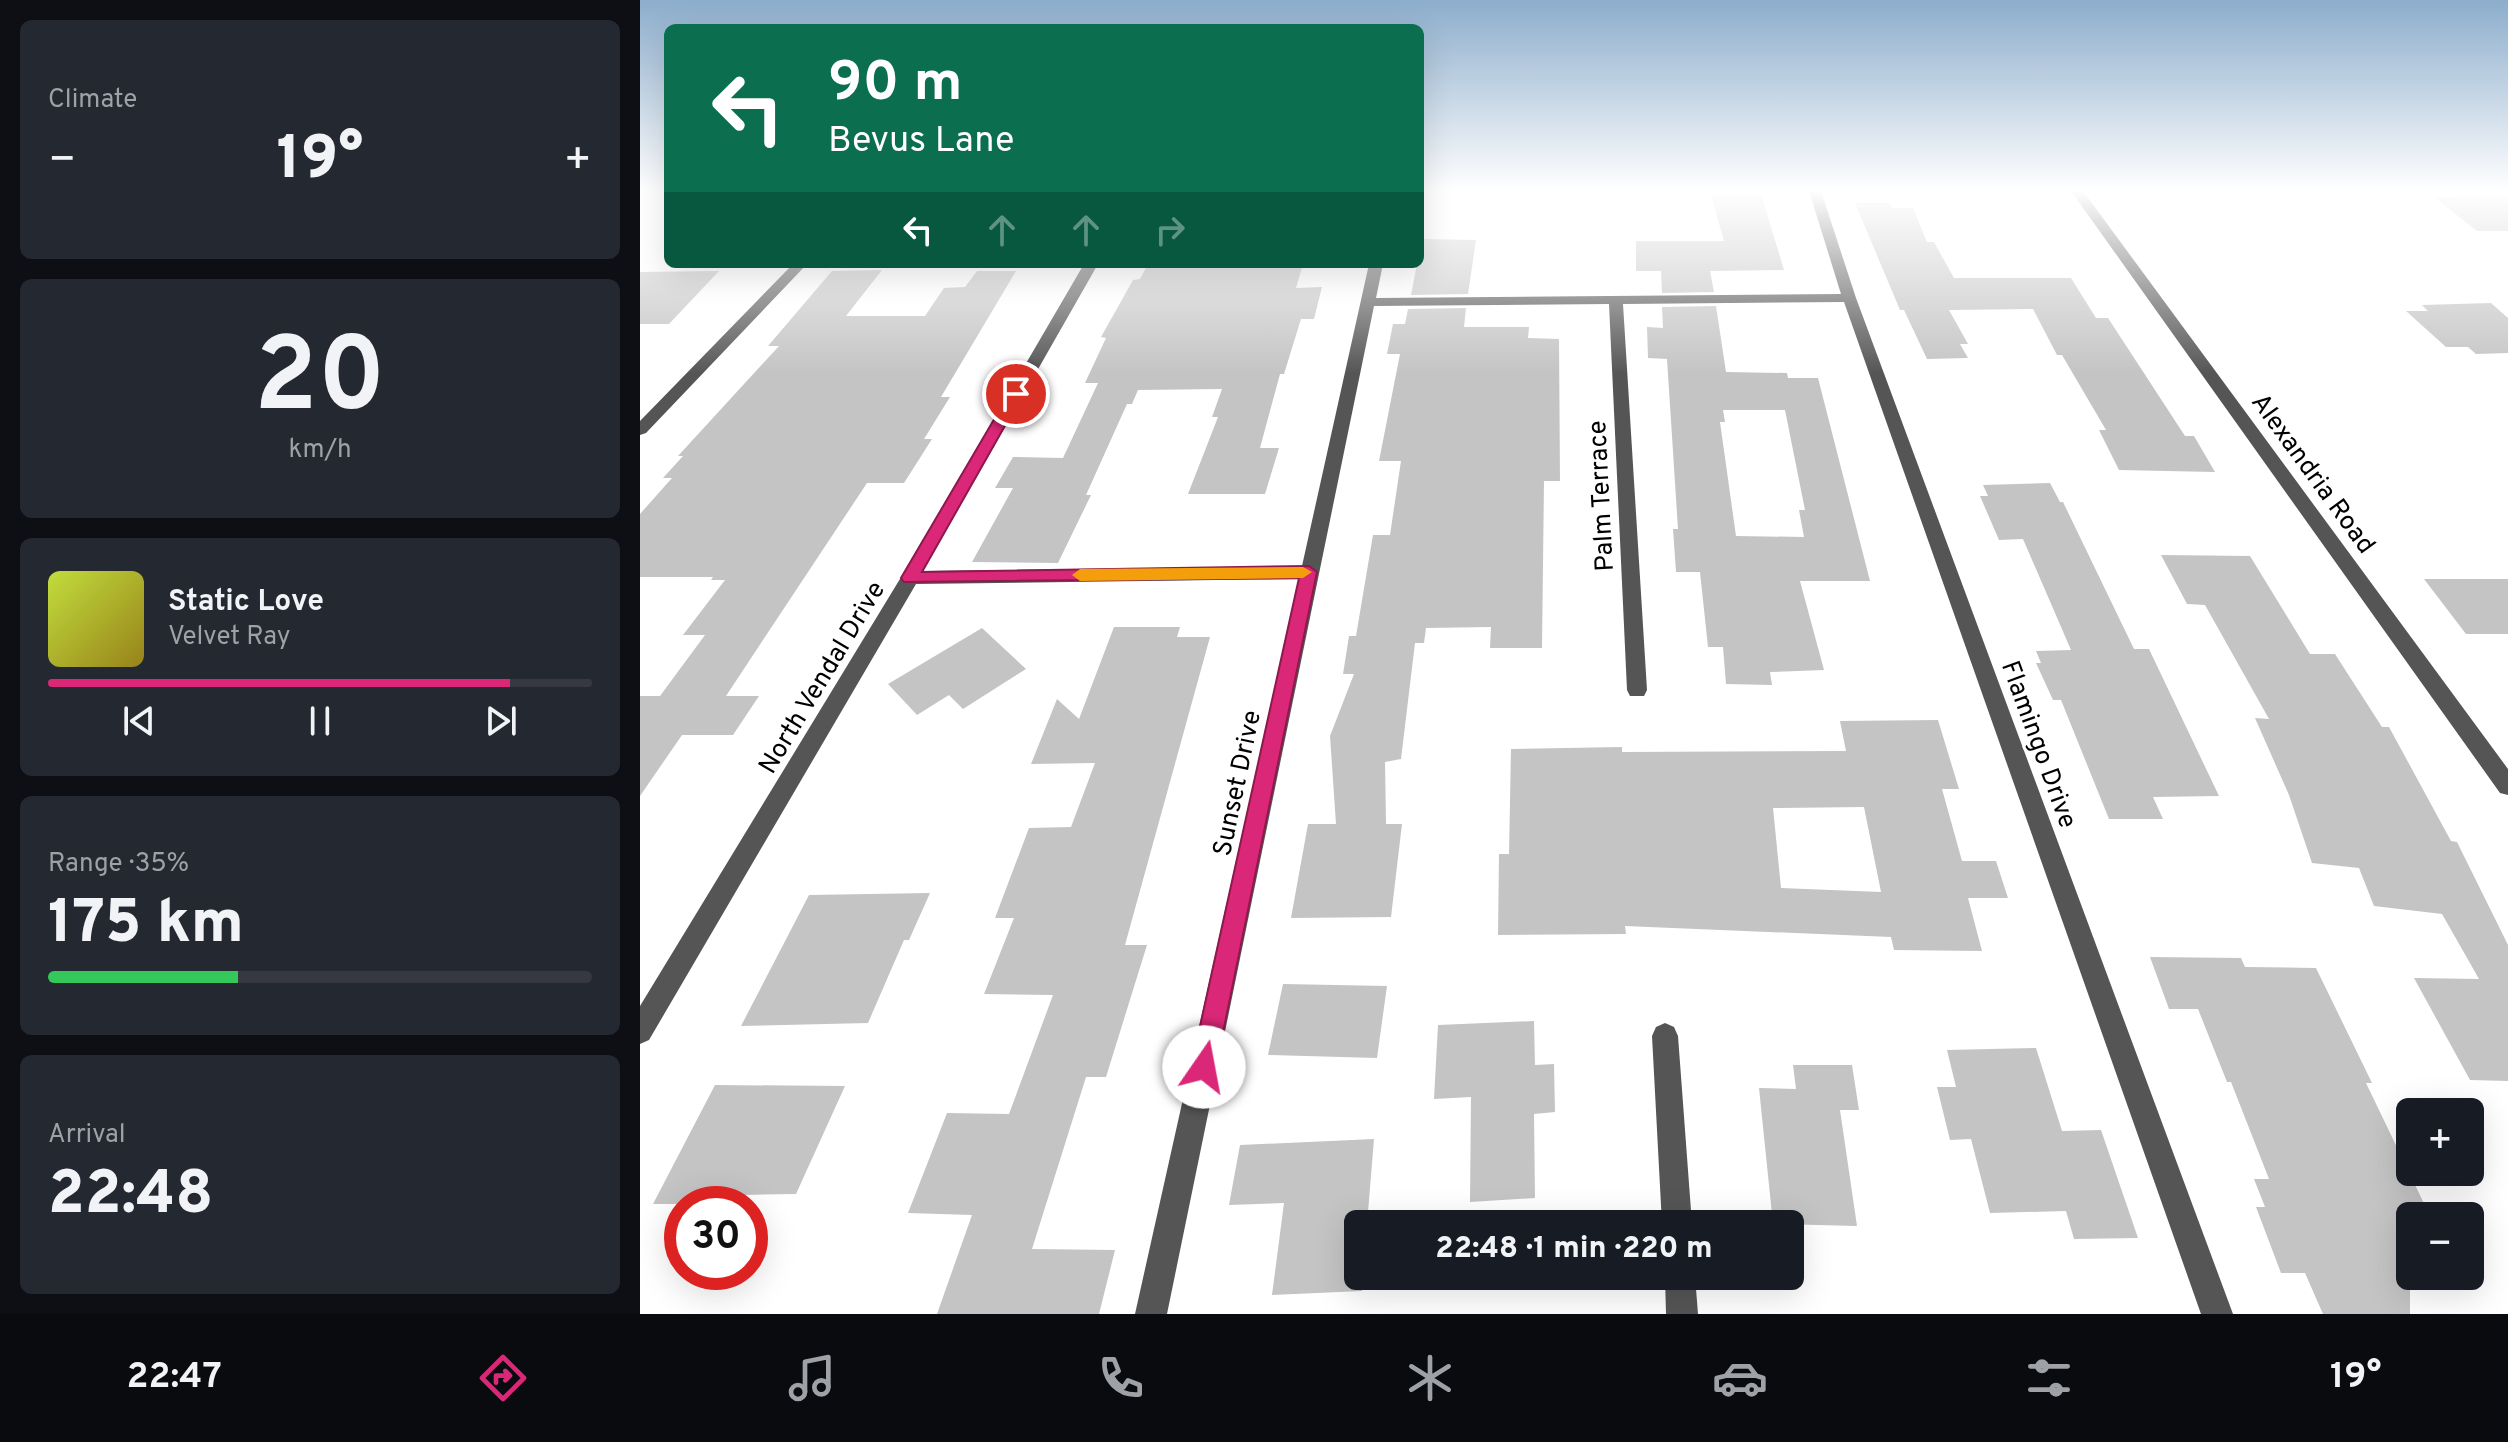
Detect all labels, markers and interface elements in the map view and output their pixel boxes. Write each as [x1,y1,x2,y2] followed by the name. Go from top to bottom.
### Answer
[828,50,963,120] text: 90 m
[696,56,800,160] icon: left
[48,84,137,117] text: Climate
[828,119,1014,165] text: Bevus Lane
[277,124,363,200] text: 19°
[48,134,76,190] text: −
[564,134,592,190] text: +
[896,208,940,252] icon: left
[980,208,1024,252] icon: ahead
[1064,208,1108,252] icon: ahead
[1148,208,1192,252] icon: right
[254,316,386,448] text: 20
[982,360,1050,428] pin
[994,372,1038,416] icon: arrive
[2243,388,2381,561] street label: Alexandria Road
[1582,419,1623,572] street label: Palm Terrace
[288,434,352,467] text: km/h
[753,576,894,781] street label: North Vendal Drive
[168,584,324,621] text: Static Love
[168,621,291,654] text: Velvet Ray
[1992,657,2083,833] street label: Flamingo Drive
[117,699,161,743] icon: previous
[298,699,342,743] icon: pause
[479,699,523,743] icon: next
[1207,708,1270,859] street label: Sunset Drive
[48,848,189,881] text: Range · 35%
[48,888,244,964] text: 175 km
[1162,1025,1246,1109] position arrow
[2396,1098,2484,1290] map controls
[2396,1098,2484,1186] button: +
[48,1119,126,1152] text: Arrival
[48,1159,213,1235] text: 22:48
[664,1186,768,1290] speed limit sign: 30
[2396,1202,2484,1290] button: −
[1435,1231,1713,1268] text: 22:48 · 1 min · 220 m
[475,1350,531,1406] icon: directions
[784,1350,840,1406] icon: music
[1093,1350,1149,1406] icon: phone
[1402,1350,1458,1406] icon: climate
[1712,1350,1768,1406] icon: car
[2021,1350,2077,1406] icon: filters
[127,1355,222,1401] text: 22:47
[2330,1355,2381,1401] text: 19°

